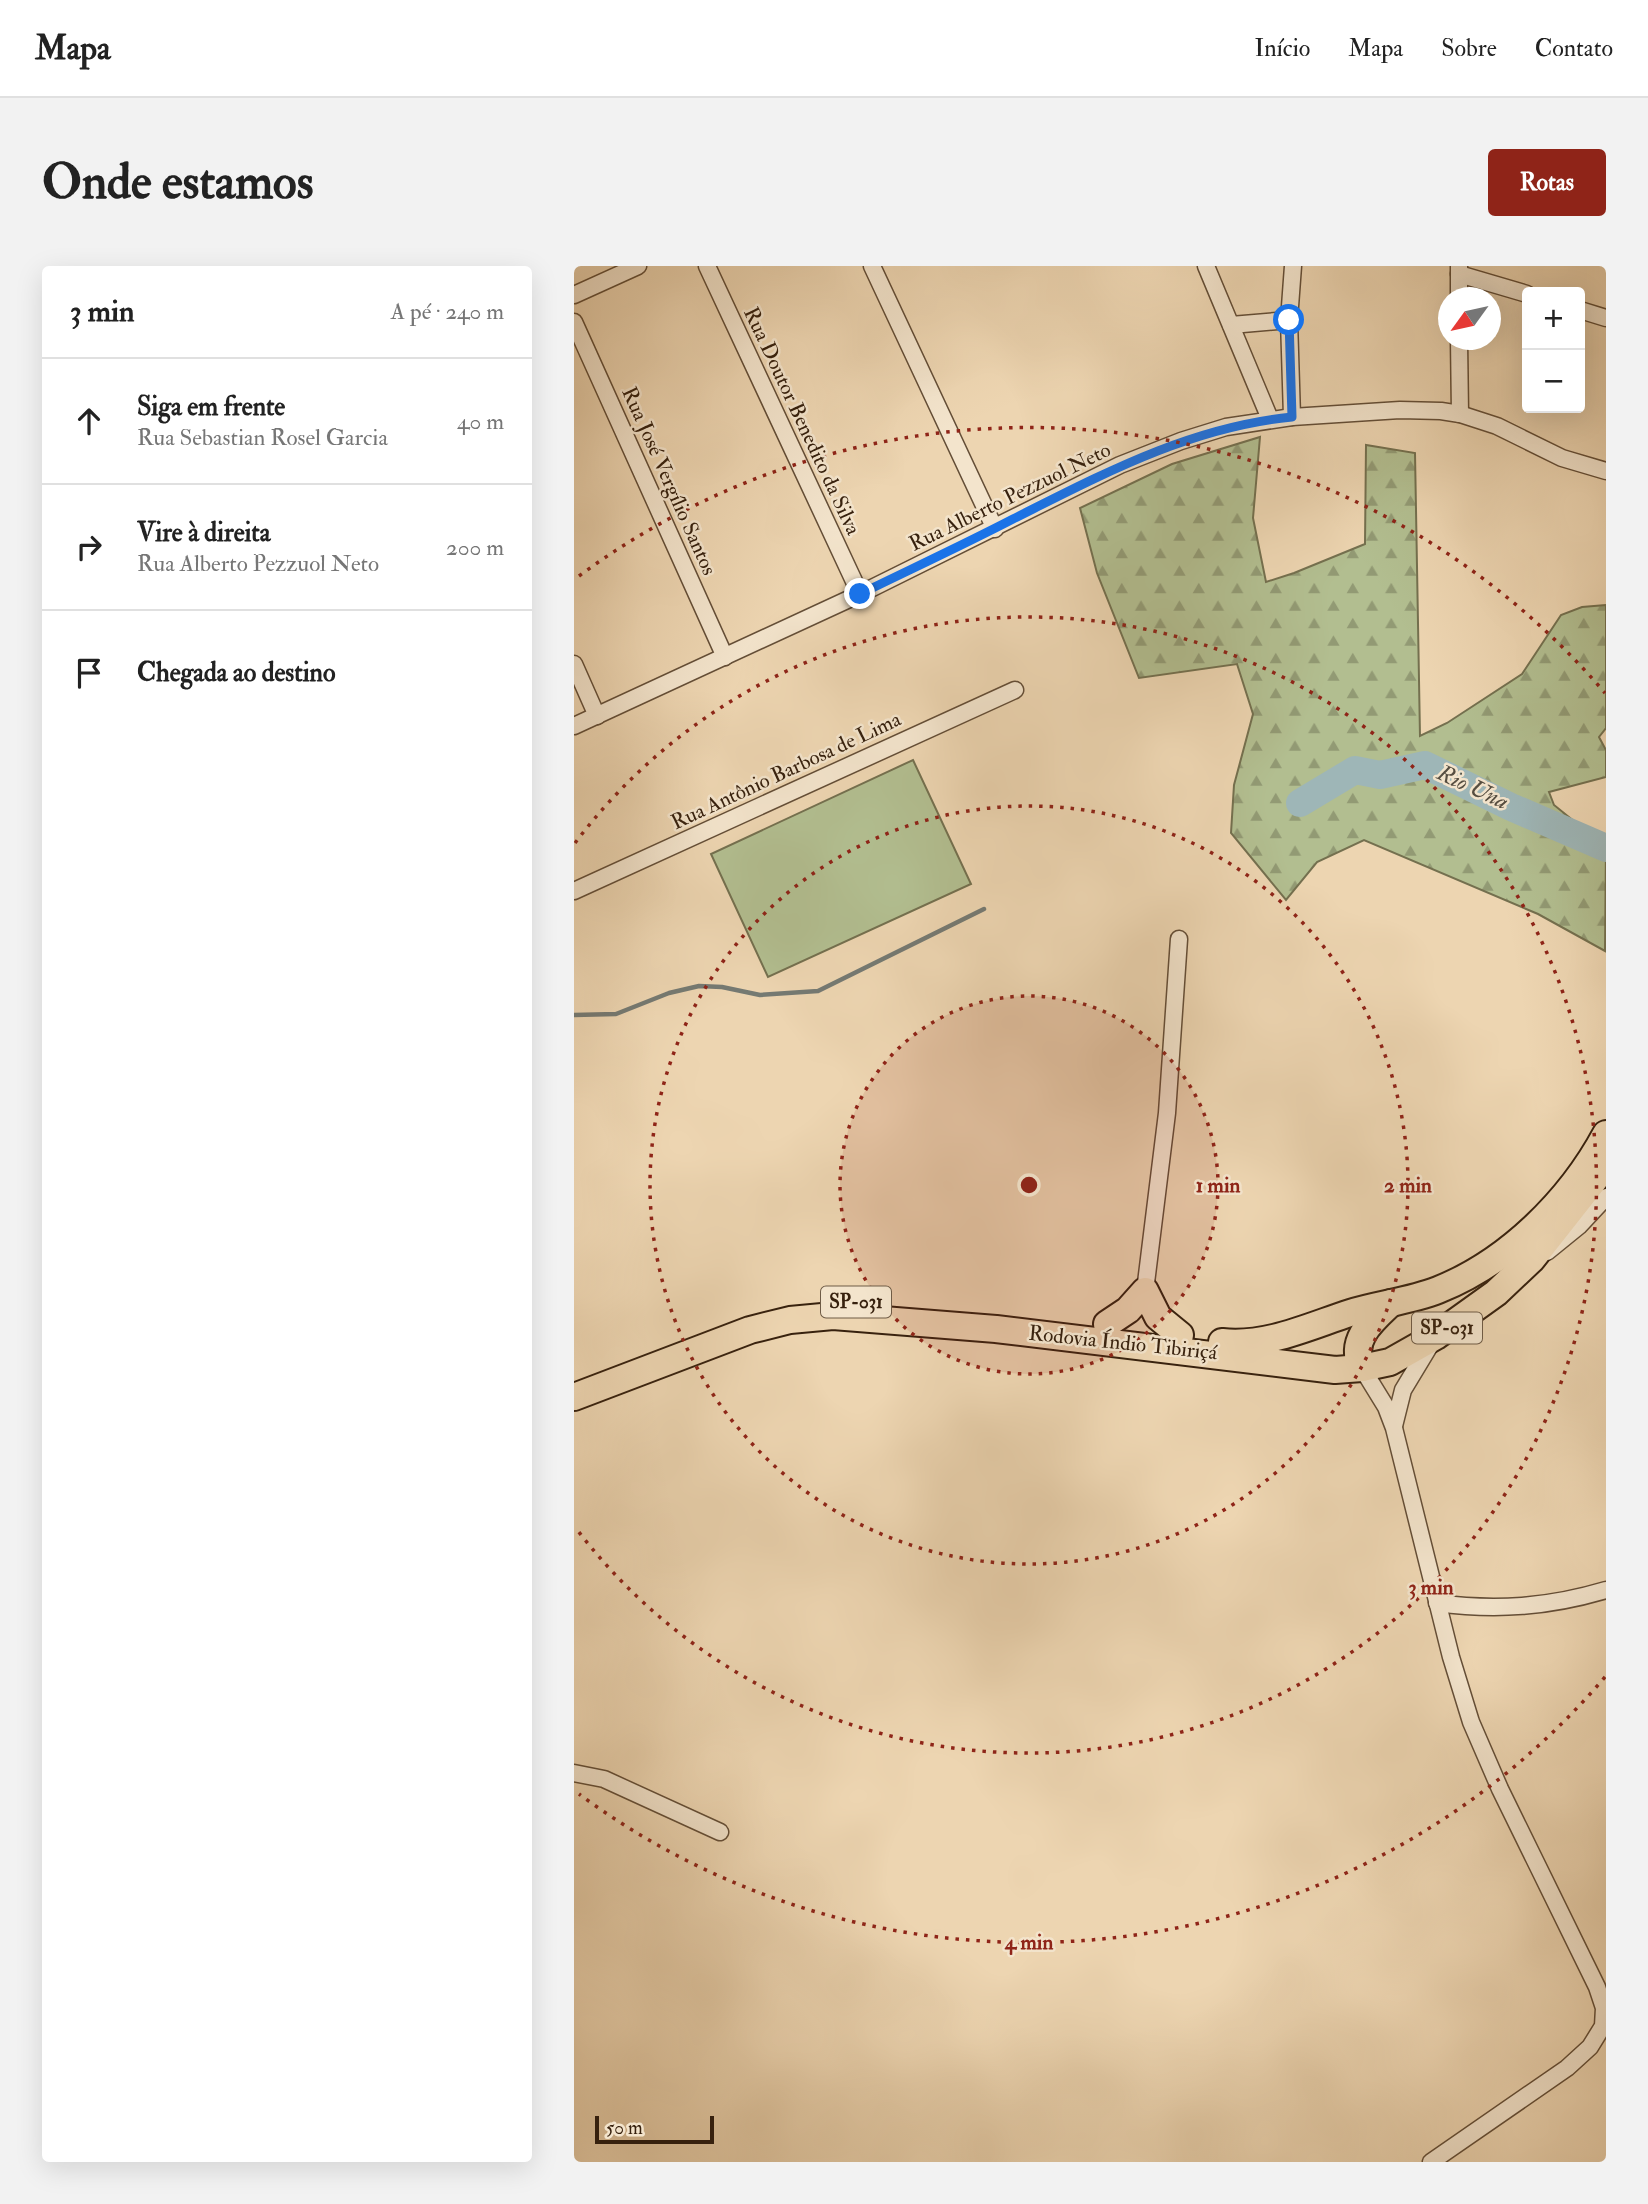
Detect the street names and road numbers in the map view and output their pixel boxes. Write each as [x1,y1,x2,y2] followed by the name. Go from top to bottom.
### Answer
[737,303,867,540] street label: Rua Doutor Benedito da Silva
[615,383,723,579] street label: Rua José Vergílio Santos
[905,436,1115,558] street label: Rua Alberto Pezzuol Neto
[667,706,906,836] street label: Rua Antônio Barbosa de Lima
[821,1286,891,1318] road number: SP-031
[1412,1312,1482,1344] road number: SP-031
[1027,1320,1219,1366] street label: Rodovia Índio Tibiriçá

